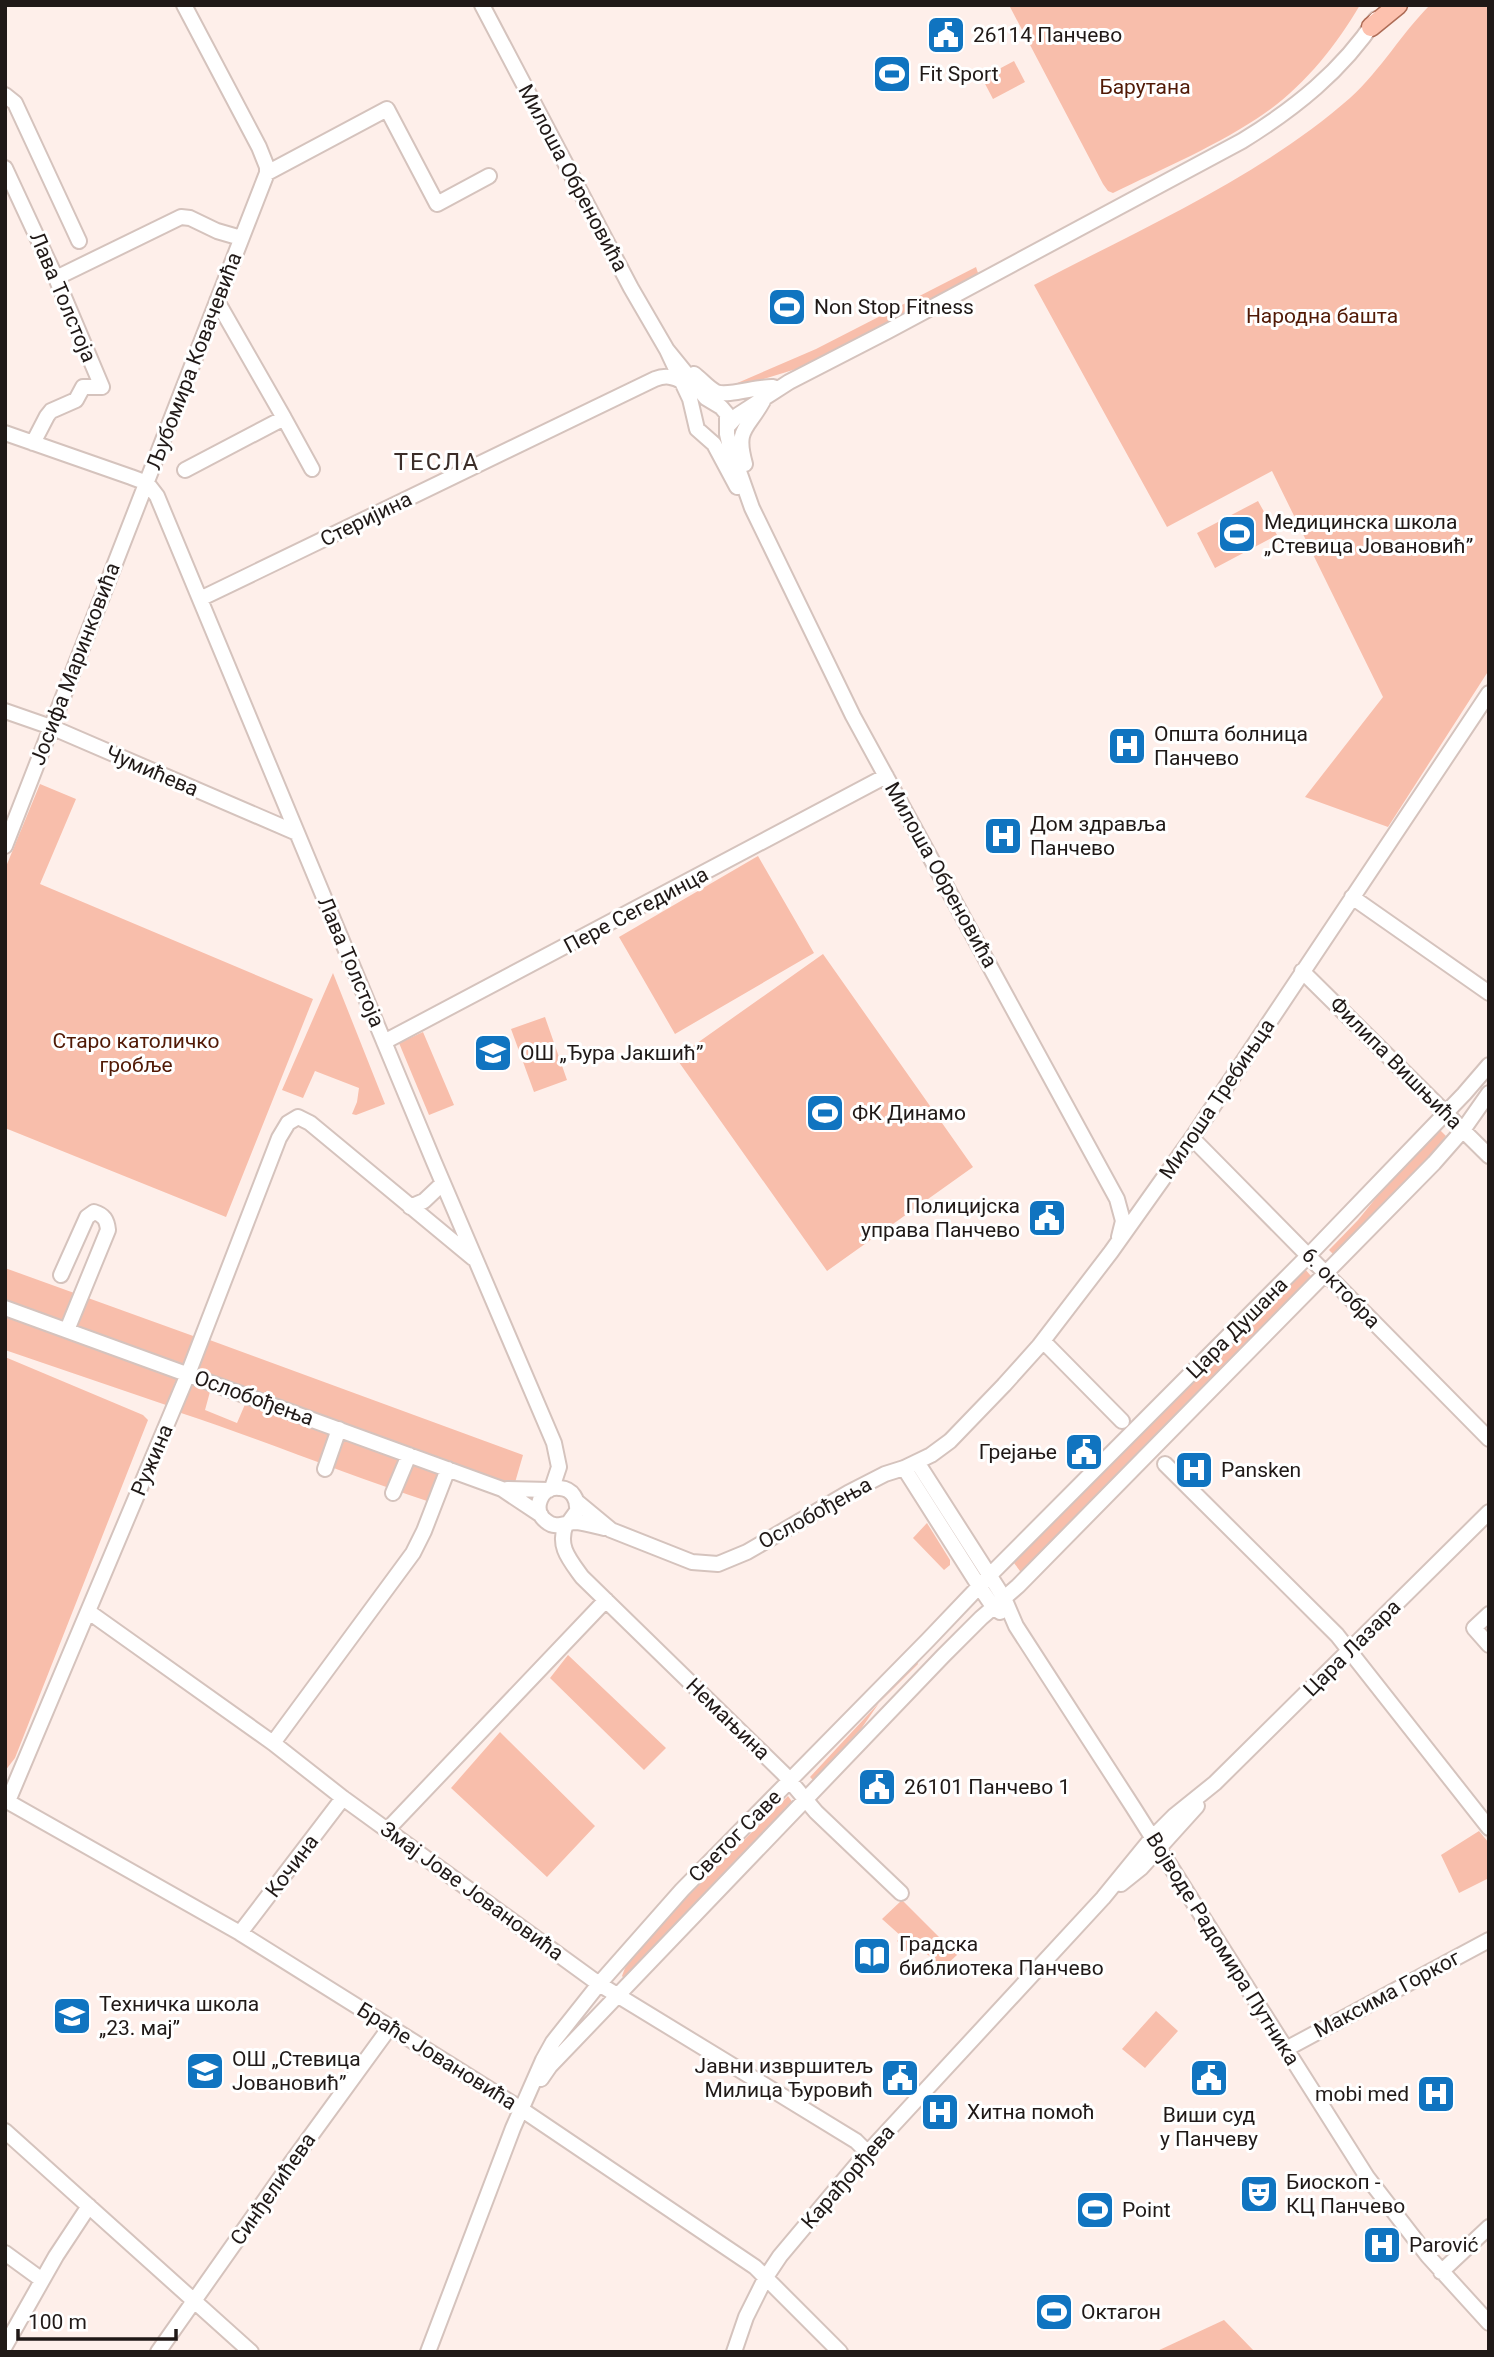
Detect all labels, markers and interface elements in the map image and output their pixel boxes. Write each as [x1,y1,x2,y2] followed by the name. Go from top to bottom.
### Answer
[925,14,967,56] public building icon: 26114 Панчево
[973,23,1122,47] place label: 26114 Панчево
[871,53,913,95] sports icon: Fit Sport
[919,62,999,86] place label: Fit Sport
[1099,75,1191,99] park label: Барутана
[513,80,633,276] street label: Милоша Обреновића
[25,228,101,366] street label: Лава Толстоја
[141,249,247,473] street label: Љубомира Ковачевића
[766,286,808,328] sports icon: Non Stop Fitness
[814,295,974,319] place label: Non Stop Fitness
[1246,304,1398,328] park label: Народна башта
[394,448,480,476] district label: ТЕСЛА
[316,487,416,551] street label: Стеријина
[1264,510,1473,558] place label: Медицинска школа „Стевица Јовановић”
[1216,513,1258,555] sports icon: Медицинска школа „Стевица Јовановић”
[25,559,125,769] street label: Јосифа Маринковића
[1154,722,1308,770] place label: Општа болница Панчево
[1106,725,1148,767] hospital icon: Општа болница Панчево
[102,741,202,801] street label: Чумићева
[880,778,1002,972] street label: Милоша Обреновића
[1030,812,1166,860] place label: Дом здравља Панчево
[982,815,1024,857] hospital icon: Дом здравља Панчево
[560,862,712,958] street label: Пере Сегединца
[313,893,389,1031] street label: Лава Толстоја
[1325,992,1467,1134] street label: Филипа Вишњића
[1155,1015,1279,1183] street label: Милоша Требињца
[53,1029,219,1077] park label: Старо католичко гробље
[472,1032,514,1074] school or university icon: ОШ „Ђура Јакшић”
[520,1041,703,1065] place label: ОШ „Ђура Јакшић”
[804,1092,846,1134] sports icon: ФК Динамо
[852,1101,966,1125] place label: ФК Динамо
[861,1194,1020,1242] place label: Полицијска управа Панчево
[1026,1197,1068,1239] public building icon: Полицијска управа Панчево
[1297,1243,1385,1333] street label: 6. октобра
[1182,1273,1292,1383] street label: Цара Душана
[191,1365,317,1431] street label: Ослобођења
[126,1421,178,1499] street label: Ружина
[1063,1431,1105,1473] public building icon: Грејање
[979,1440,1057,1464] place label: Грејање
[1173,1449,1215,1491] hospital icon: Pansken
[1221,1458,1301,1482] place label: Pansken
[754,1472,876,1554] street label: Ослобођења
[1299,1595,1405,1701] street label: Цара Лазара
[681,1673,775,1765] street label: Немањина
[856,1766,898,1808] public building icon: 26101 Панчево 1
[904,1775,1070,1799] place label: 26101 Панчево 1
[684,1785,786,1887] street label: Светог Саве
[376,1817,568,1965] street label: Змај Јове Јовановића
[1141,1828,1305,2070] street label: Војводе Радомира Путника
[261,1830,323,1902] street label: Кочина
[899,1932,1104,1980] place label: Градска библиотека Панчево
[851,1935,893,1977] library icon: Градска библиотека Панчево
[1310,1945,1464,2043] street label: Максима Горког
[99,1992,259,2040] place label: Техничка школа „23. мај”
[51,1995,93,2037] school or university icon: Техничка школа „23. мај”
[353,1997,521,2115] street label: Браће Јовановића
[232,2047,361,2095] place label: ОШ „Стевица Јовановић”
[184,2050,226,2092] school or university icon: ОШ „Стевица Јовановић”
[695,2054,873,2102] place label: Јавни извршитељ Милица Ђуровић
[879,2057,921,2099] public building icon: Јавни извршитељ Милица Ђуровић
[1188,2057,1230,2099] public building icon: Виши суд у Панчеву
[1415,2073,1457,2115] hospital icon: mobi med
[1315,2082,1409,2106] place label: mobi med
[919,2091,961,2133] hospital icon: Хитна помоћ
[967,2100,1095,2124] place label: Хитна помоћ
[1160,2103,1258,2151] place label: Виши суд у Панчеву
[796,2120,900,2234] street label: Карађорђева
[226,2128,320,2250] street label: Синђелићева
[1286,2170,1405,2218] place label: Биоскоп - КЦ Панчево
[1238,2173,1280,2215] theatre icon: Биоскоп - КЦ Панчево
[1074,2189,1116,2231] sports icon: Point
[1122,2198,1171,2222] place label: Point
[1361,2224,1403,2266] hospital icon: Parović
[1409,2233,1479,2257] place label: Parović
[1033,2291,1075,2333] sports icon: Октагон
[18,2298,175,2342] scale bar
[1081,2300,1161,2324] place label: Октагон
[28,2310,87,2334] text: 100 m

